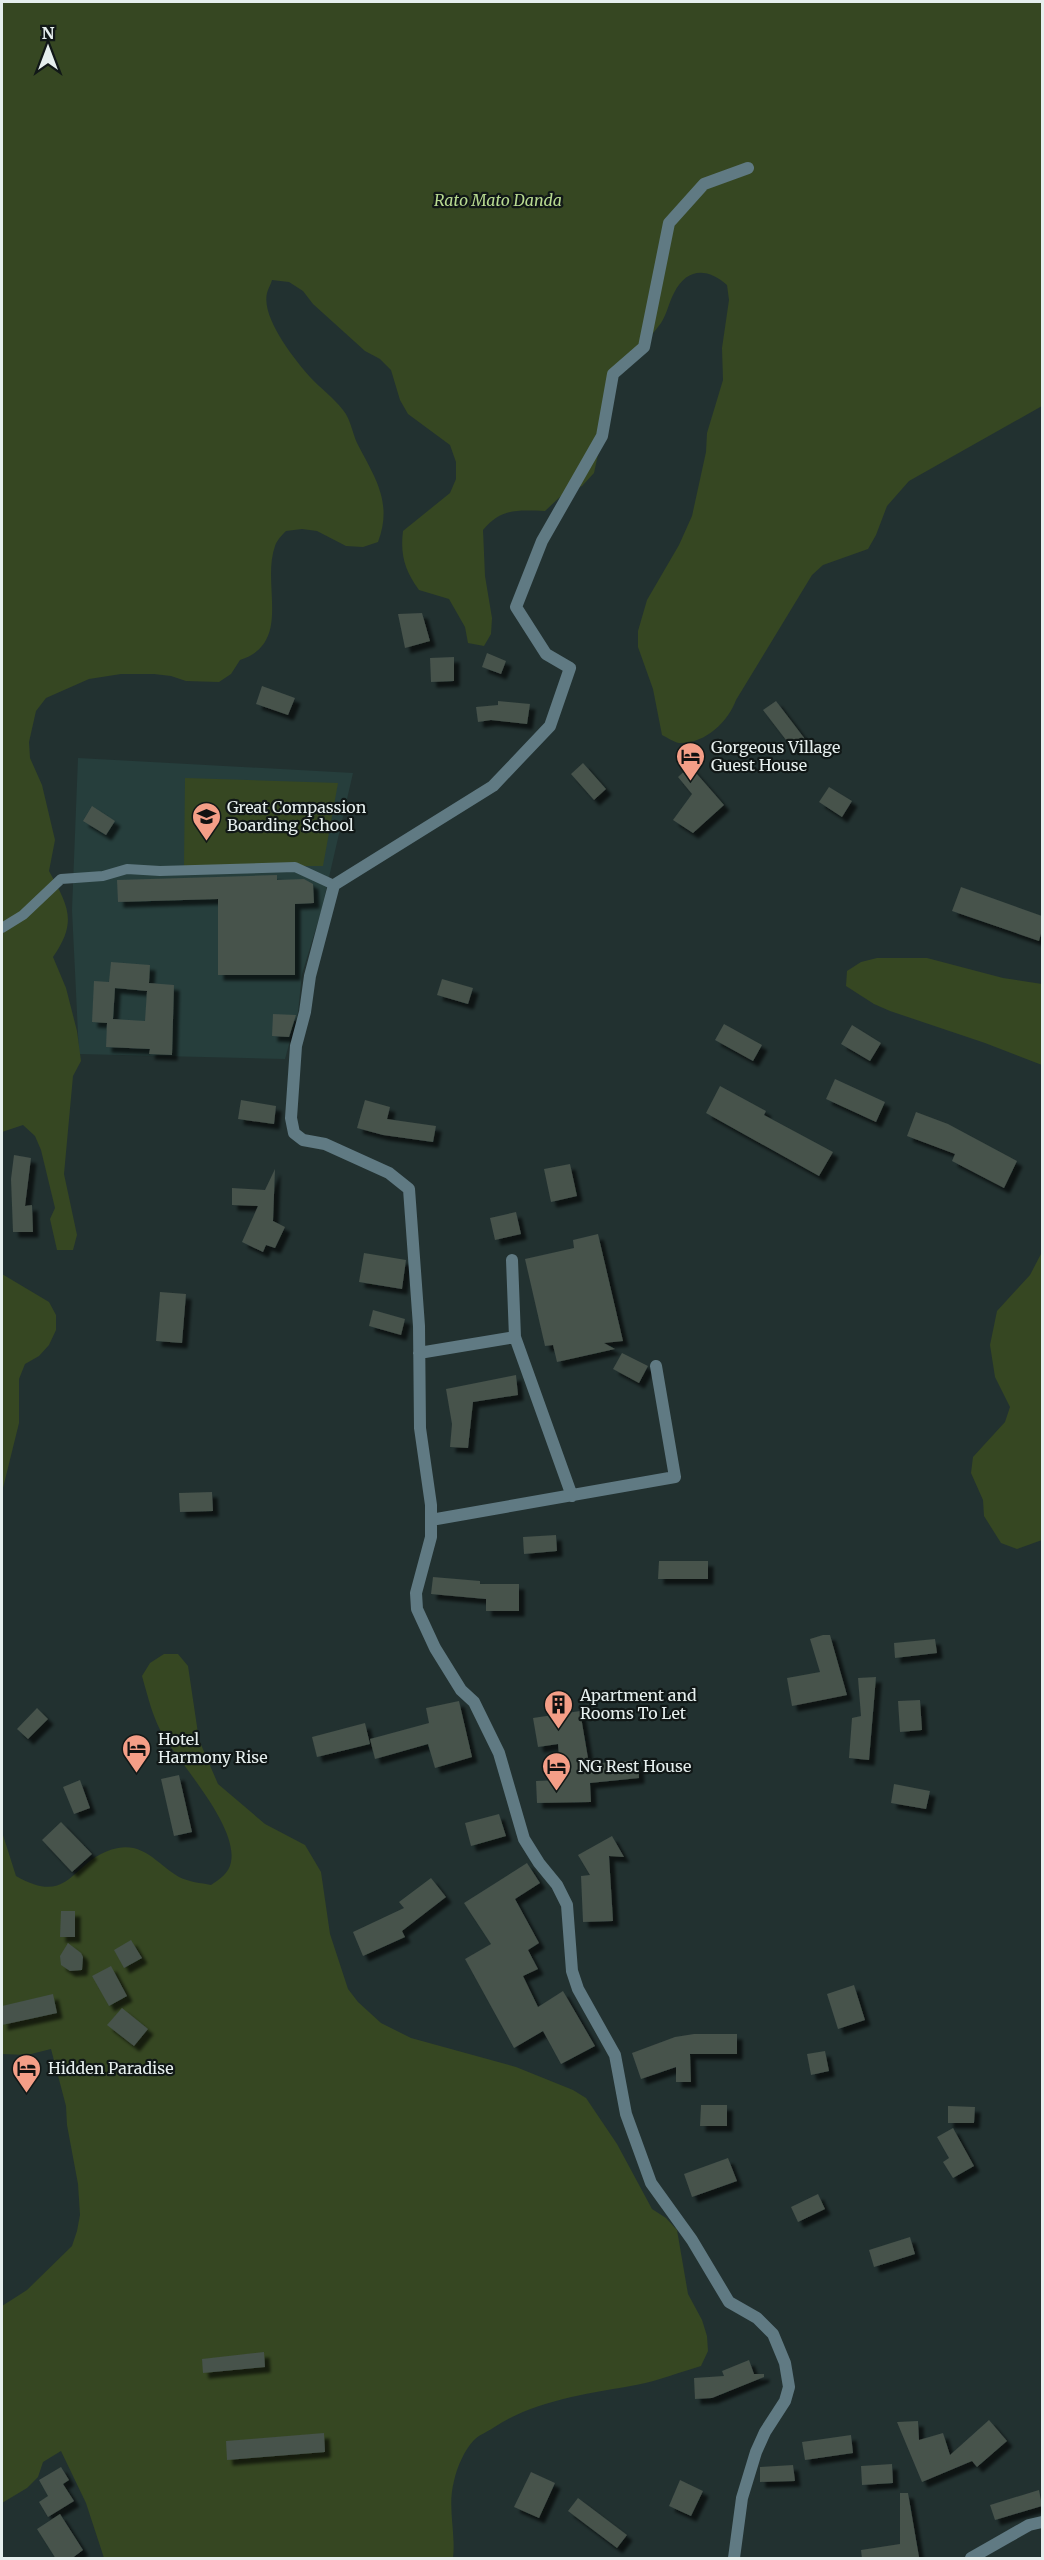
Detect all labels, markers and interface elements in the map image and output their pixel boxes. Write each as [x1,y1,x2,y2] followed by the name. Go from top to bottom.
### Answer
[18,18,78,78] north arrow
[42,23,55,43] text: N
[434,190,562,210] park label: Rato Mato Danda
[711,737,840,775] place label: Gorgeous Village Guest House
[674,740,706,782] hotel icon: Gorgeous Village Guest House
[227,797,367,835] place label: Great Compassion Boarding School
[190,800,222,842] school or university icon: Great Compassion Boarding School
[579,1685,697,1723] place label: Apartment and Rooms To Let
[543,1688,575,1730] building icon: Apartment and Rooms To Let
[158,1729,268,1767] place label: Hotel Harmony Rise
[121,1732,153,1774] hotel icon: Hotel Harmony Rise
[541,1750,573,1792] hotel icon: NG Rest House
[578,1756,691,1776] place label: NG Rest House
[11,2052,43,2094] hotel icon: Hidden Paradise
[48,2058,174,2078] place label: Hidden Paradise

